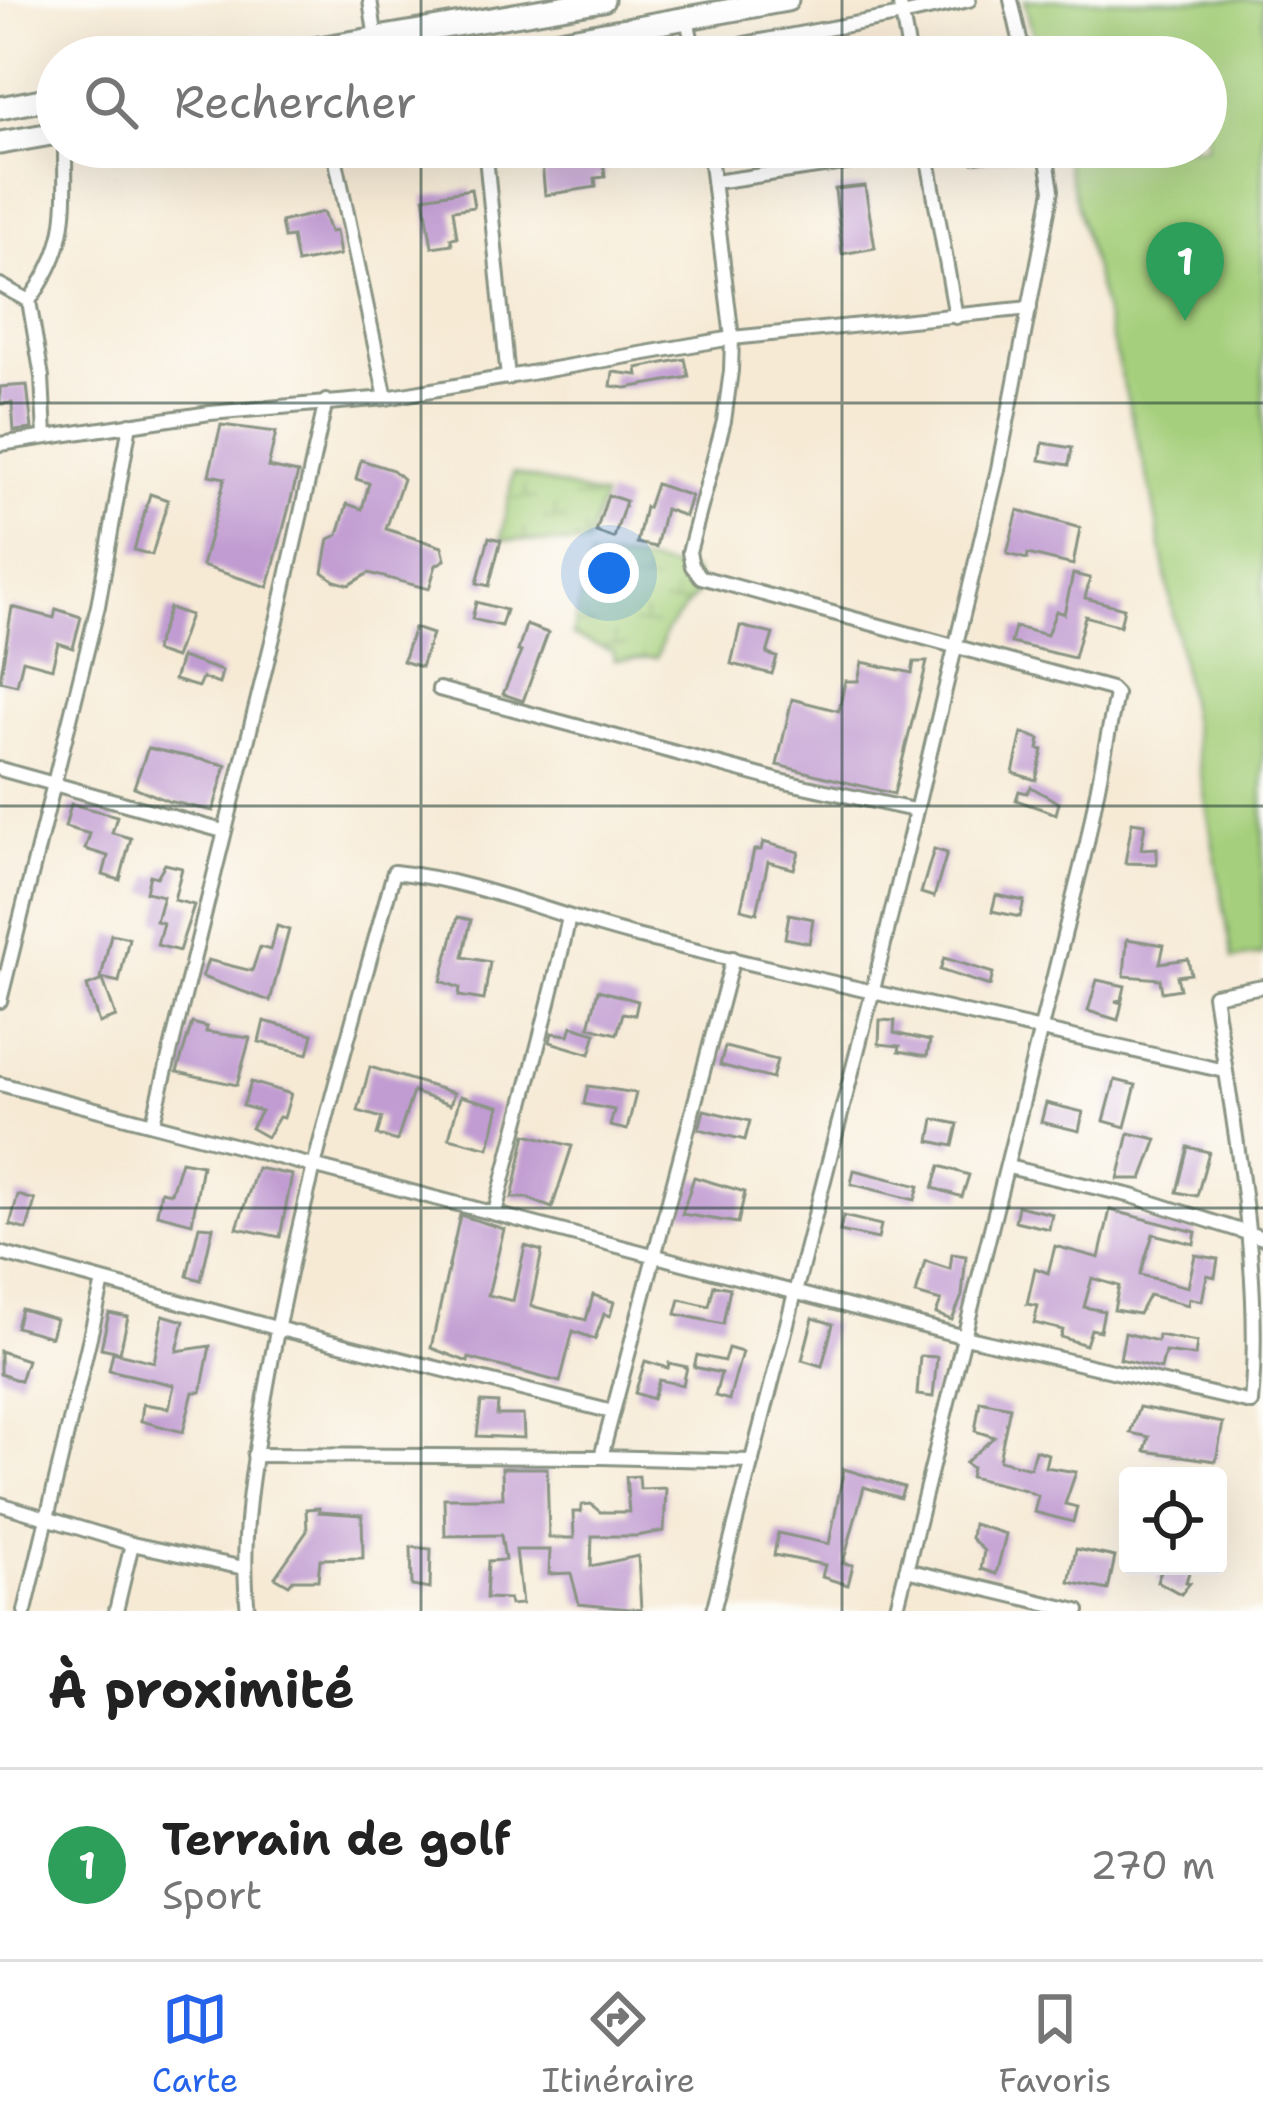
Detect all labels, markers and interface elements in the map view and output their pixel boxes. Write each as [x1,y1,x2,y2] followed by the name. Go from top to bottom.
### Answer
[36,36,1227,168] search box
[78,69,144,135] icon: search
[174,72,417,132] text: Rechercher
[1146,222,1224,321] pin: 1
[579,543,639,603] your location
[1119,1467,1227,1575] map controls
[1119,1467,1227,1575] button: locate
[48,1655,355,1723] text: À proximité
[162,1809,511,1869] text: Terrain de golf
[78,1839,96,1891] text: 1
[1090,1839,1215,1891] text: 270 m
[162,1869,262,1921] text: Sport
[152,1986,238,2103] tab: Carte
[542,1986,695,2103] tab: Itinéraire
[999,1986,1111,2103] tab: Favoris

